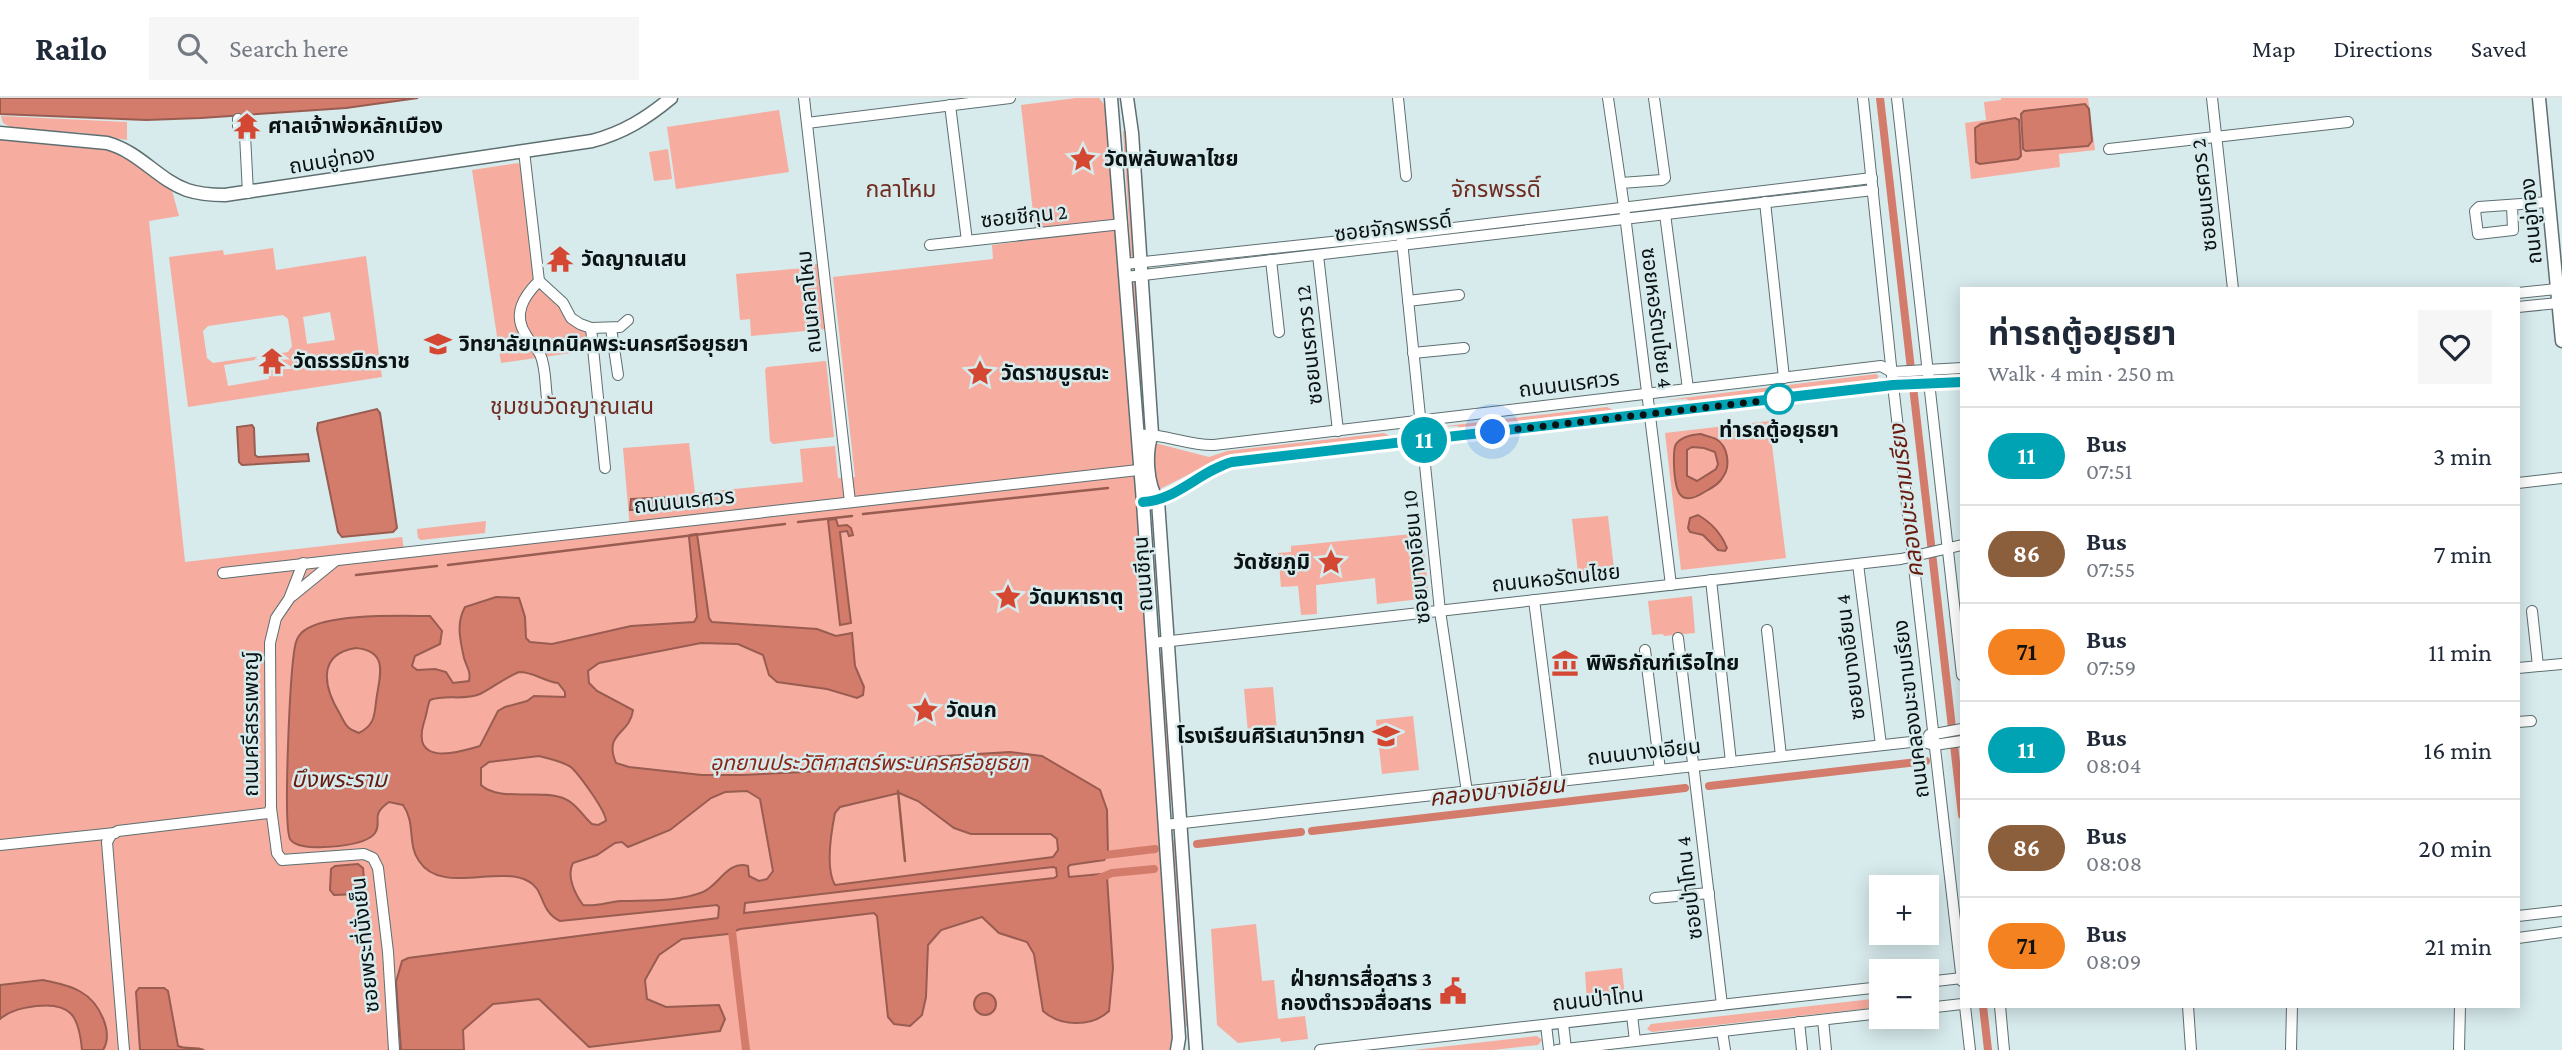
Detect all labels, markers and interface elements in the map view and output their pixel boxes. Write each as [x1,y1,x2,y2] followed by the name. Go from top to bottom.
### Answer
[149,17,639,80] search box
[173,29,211,67] icon: search
[35,30,107,67] text: Railo
[229,34,348,63] text: Search here
[2252,35,2296,62] text: Map
[2334,35,2433,62] text: Directions
[2471,35,2527,62] text: Saved
[232,111,262,141] temple icon: ศาลเจ้าพ่อหลักเมือง
[268,114,443,138] place label: ศาลเจ้าพ่อหลักเมือง
[2186,138,2222,252] street label: ซอยนเรศวร 2
[287,141,377,180] street label: ถนนอู่ทอง
[1068,144,1098,174] place icon: วัดพลับพลาไชย
[1104,147,1239,171] place label: วัดพลับพลาไชย
[1451,175,1541,202] district label: จักรพรรดิ์
[866,176,936,202] district label: กลาโหม
[2515,177,2548,265] street label: ถนนอู่ทอง
[979,200,1069,233] street label: ซอยชีกุน 2
[1333,207,1453,246] street label: ซอยจักรพรรดิ์
[545,244,575,274] temple icon: วัดญาณเสน
[1636,246,1678,390] street label: ซอยหอรัตนไชย 4
[581,247,687,271] place label: วัดญาณเสน
[792,249,826,355] street label: ถนนกลาโหม
[1291,284,1327,406] street label: ซอยนเรศวร 12
[2418,310,2492,384] button: heart
[1988,315,2176,352] text: ท่ารถตู้อยุธยา
[423,329,453,359] school or university icon: วิทยาลัยเทคนิคพระนครศรีอยุธยา
[458,332,748,357] place label: วิทยาลัยเทคนิคพระนครศรีอยุธยา
[257,346,287,376] temple icon: วัดธรรมิกราช
[293,349,410,373] place label: วัดธรรมิกราช
[965,358,995,388] place icon: วัดราชบูรณะ
[1988,360,2175,386] text: Walk · 4 min · 250 m
[1001,361,1109,386] place label: วัดราชบูรณะ
[1517,366,1621,402] street label: ถนนนเรศวร
[1764,384,1794,414] marker: ท่ารถตู้อยุธยา
[490,393,654,420] district label: ชุมชนวัดญาณเสน
[1475,414,1510,449] your location
[1392,417,1456,463] line badge: 11
[1719,418,1839,443] place label: ท่ารถตู้อยุธยา
[1883,421,1928,579] water label: คลองมะขามเรียง
[1415,426,1433,453] text: 11
[2086,429,2127,458] text: Bus
[2018,442,2035,469] text: 11
[2433,442,2492,471] text: 3 min
[2086,458,2132,484] text: 07:51
[632,484,736,518] street label: ถนนนเรศวร
[1397,489,1435,625] street label: ซอยบางเอียน 10
[2086,527,2127,556] text: Bus
[1128,535,1159,612] street label: ถนนชีกุน
[2013,540,2040,567] text: 86
[2433,540,2492,569] text: 7 min
[1316,547,1346,577] place icon: วัดชัยภูมิ
[1233,550,1310,575] place label: วัดชัยภูมิ
[2086,556,2135,582] text: 07:55
[1490,559,1622,597] street label: ถนนหอรัตนไชย
[993,582,1023,612] place icon: วัดมหาธาตุ
[1029,585,1123,610] place label: วัดมหาธาตุ
[1830,593,1870,721] street label: ซอยบางเอียน 4
[1888,618,1934,800] street label: ถนนคลองมะขามเรียง
[2086,625,2127,654] text: Bus
[2016,638,2037,665] text: 71
[2428,638,2492,667] text: 11 min
[1550,648,1580,678] museum icon: พิพิธภัณฑ์เรือไทย
[239,651,263,797] street label: ถนนศรีสรรเพชญ์
[1586,651,1739,675] place label: พิพิธภัณฑ์เรือไทย
[2086,654,2136,680] text: 07:59
[910,695,940,725] place icon: วัดนก
[946,698,997,722] place label: วัดนก
[1371,721,1401,751] school or university icon: โรงเรียนศิริเสนาวิทยา
[2086,723,2127,752] text: Bus
[1177,724,1365,748] place label: โรงเรียนศิริเสนาวิทยา
[1586,734,1702,770] street label: ถนนบางเอียน
[2018,736,2035,763] text: 11
[2424,736,2492,765] text: 16 min
[710,751,1030,776] park label: อุทยานประวัติศาสตร์พระนครศรีอยุธยา
[2086,752,2141,778] text: 08:04
[291,766,389,792] water label: บึงพระราม
[1428,771,1568,811] water label: คลองบางเอียน
[2086,821,2127,850] text: Bus
[2013,834,2040,861] text: 86
[2418,834,2492,863] text: 20 min
[1671,835,1707,941] street label: ซอยป่าโทน 4
[2086,850,2142,876] text: 08:08
[1869,875,1939,1029] map controls
[1869,875,1939,945] button: +
[343,876,384,1014] street label: ซอยพระที่นั่งเย็น
[2086,919,2127,948] text: Bus
[2016,932,2037,959] text: 71
[2424,932,2492,961] text: 21 min
[2086,948,2141,974] text: 08:09
[1869,959,1939,1029] button: −
[1280,964,1432,1015] place label: ฝ่ายการสื่อสาร 3 กองตำรวจสื่อสาร
[1438,976,1468,1006] public building icon: ฝ่ายการสื่อสาร 3 กองตำรวจสื่อสาร
[1551,982,1645,1016] street label: ถนนป่าโทน

